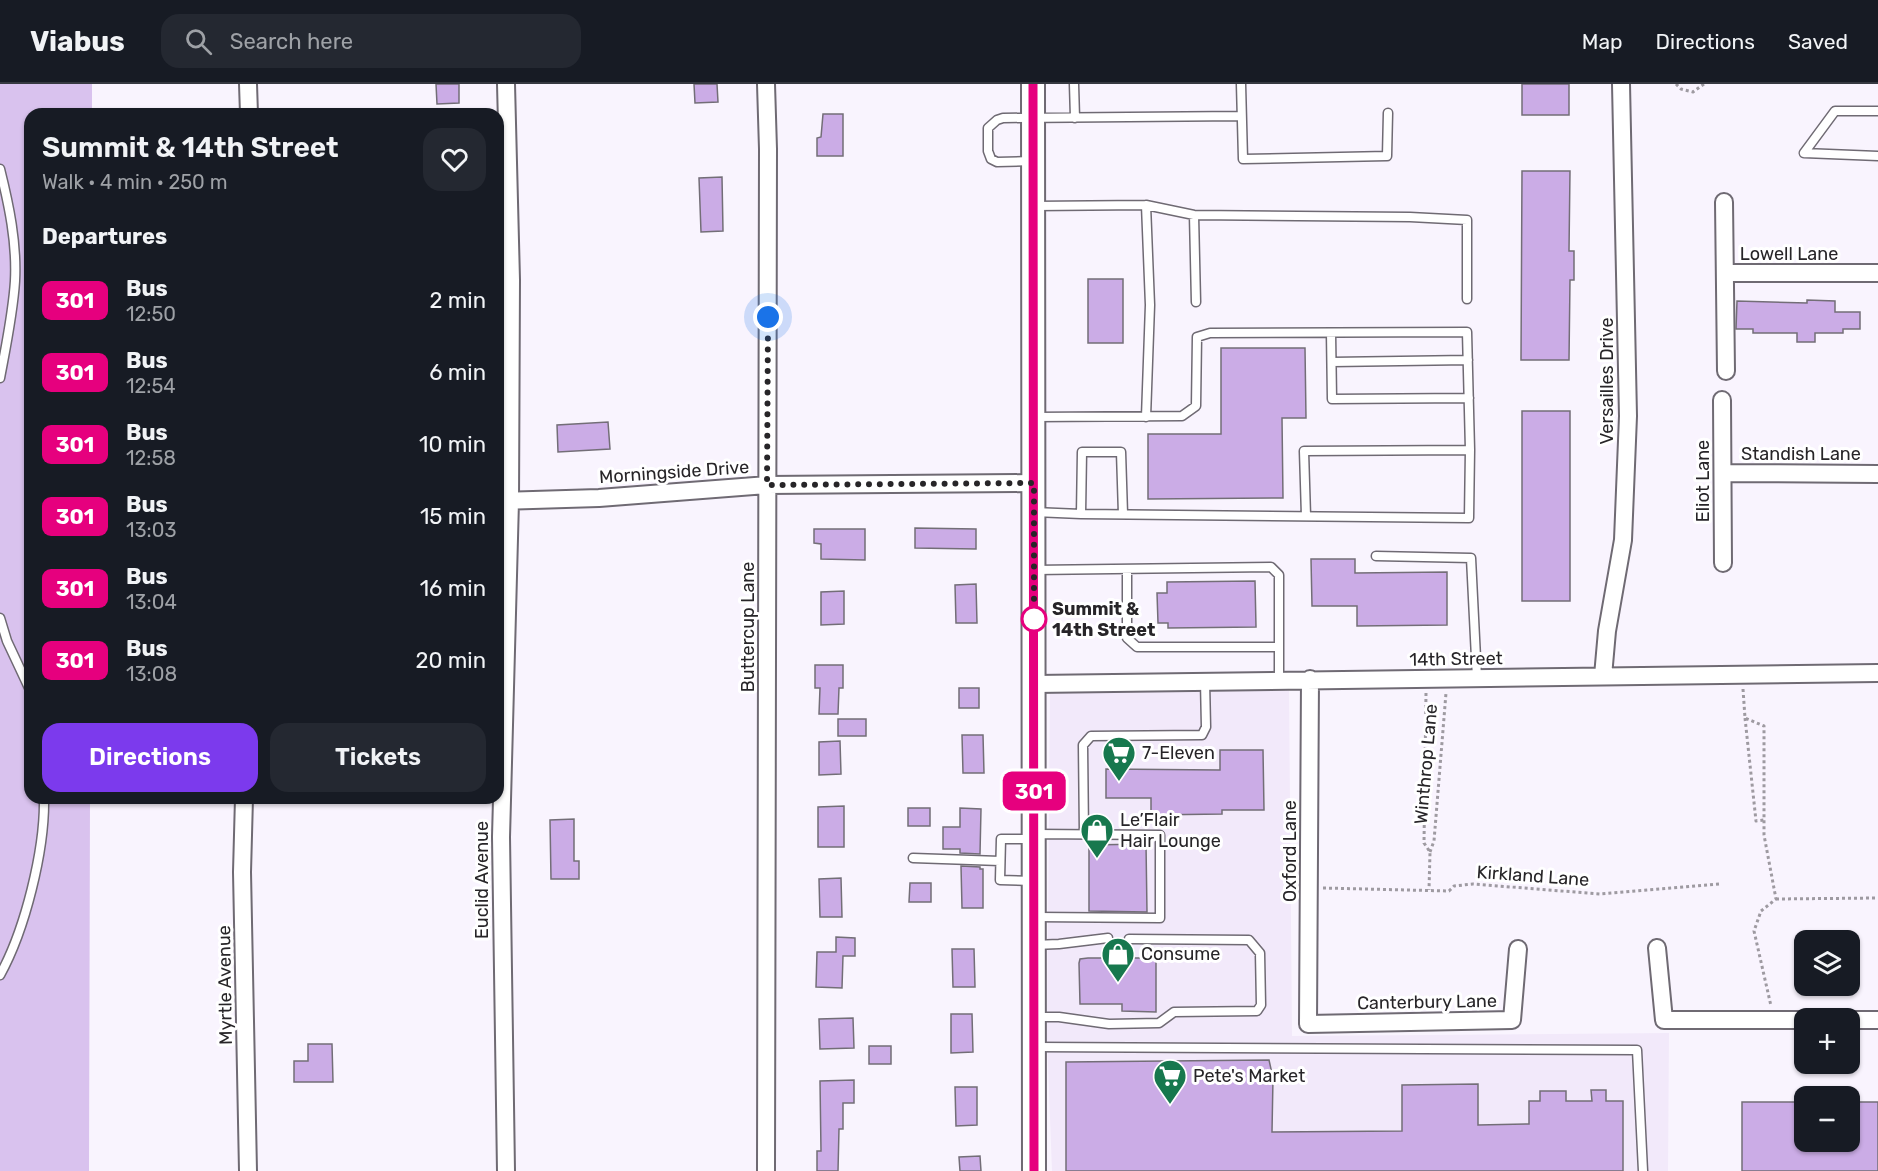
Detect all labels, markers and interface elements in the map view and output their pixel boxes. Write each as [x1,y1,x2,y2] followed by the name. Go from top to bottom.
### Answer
[161,14,581,68] search box
[30,25,125,58] text: Viabus
[182,25,215,58] icon: search
[230,28,353,55] text: Search here
[1582,29,1623,54] text: Map
[1656,29,1755,54] text: Directions
[1788,29,1848,54] text: Saved
[423,128,486,191] button: heart
[42,131,339,164] text: Summit & 14th Street
[42,170,227,194] text: Walk · 4 min · 250 m
[42,223,167,250] text: Departures
[1740,243,1838,265] street label: Lowell Lane
[126,275,168,302] text: Bus
[429,287,486,314] text: 2 min
[56,288,94,313] text: 301
[126,302,176,326] text: 12:50
[753,302,783,332] your location
[1596,318,1618,444] street label: Versailles Drive
[126,347,168,374] text: Bus
[429,359,486,386] text: 6 min
[56,360,94,385] text: 301
[126,374,176,398] text: 12:54
[126,419,168,446] text: Bus
[419,431,486,458] text: 10 min
[56,432,94,457] text: 301
[1692,440,1714,522] street label: Eliot Lane
[1741,443,1861,465] street label: Standish Lane
[126,446,176,470] text: 12:58
[598,456,750,488] street label: Morningside Drive
[126,491,168,518] text: Bus
[420,503,486,530] text: 15 min
[56,504,94,529] text: 301
[126,518,176,542] text: 13:03
[737,562,759,692] street label: Buttercup Lane
[126,563,168,590] text: Bus
[420,575,486,602] text: 16 min
[56,576,94,601] text: 301
[126,590,177,614] text: 13:04
[1052,598,1155,641] place label: Summit & 14th Street
[1021,606,1047,632] marker: Summit & 14th Street
[126,635,168,662] text: Bus
[416,647,486,674] text: 20 min
[1409,647,1503,671] street label: 14th Street
[56,648,94,673] text: 301
[126,662,177,686] text: 13:08
[1410,703,1442,825] street label: Winthrop Lane
[42,723,258,792] button: Directions
[270,723,486,792] button: Tickets
[1101,735,1137,782] supermarket icon: 7-Eleven
[1142,742,1215,764] place label: 7-Eleven
[1000,772,1068,810] line badge: 301
[1015,779,1053,804] text: 301
[1279,800,1301,902] street label: Oxford Lane
[1120,809,1221,852] place label: Le’Flair Hair Lounge
[1079,812,1115,859] shop icon: Le’Flair Hair Lounge
[471,821,493,939] street label: Euclid Avenue
[1476,861,1590,891] street label: Kirkland Lane
[213,925,237,1045] street label: Myrtle Avenue
[1794,930,1860,1152] map controls
[1794,930,1860,996] button: layers
[1100,936,1136,983] shop icon: Consume
[1141,943,1220,965] place label: Consume
[1357,990,1497,1014] street label: Canterbury Lane
[1794,1008,1860,1074] button: +
[1152,1058,1188,1105] supermarket icon: Pete's Market
[1193,1065,1305,1087] place label: Pete's Market
[1794,1086,1860,1152] button: −

